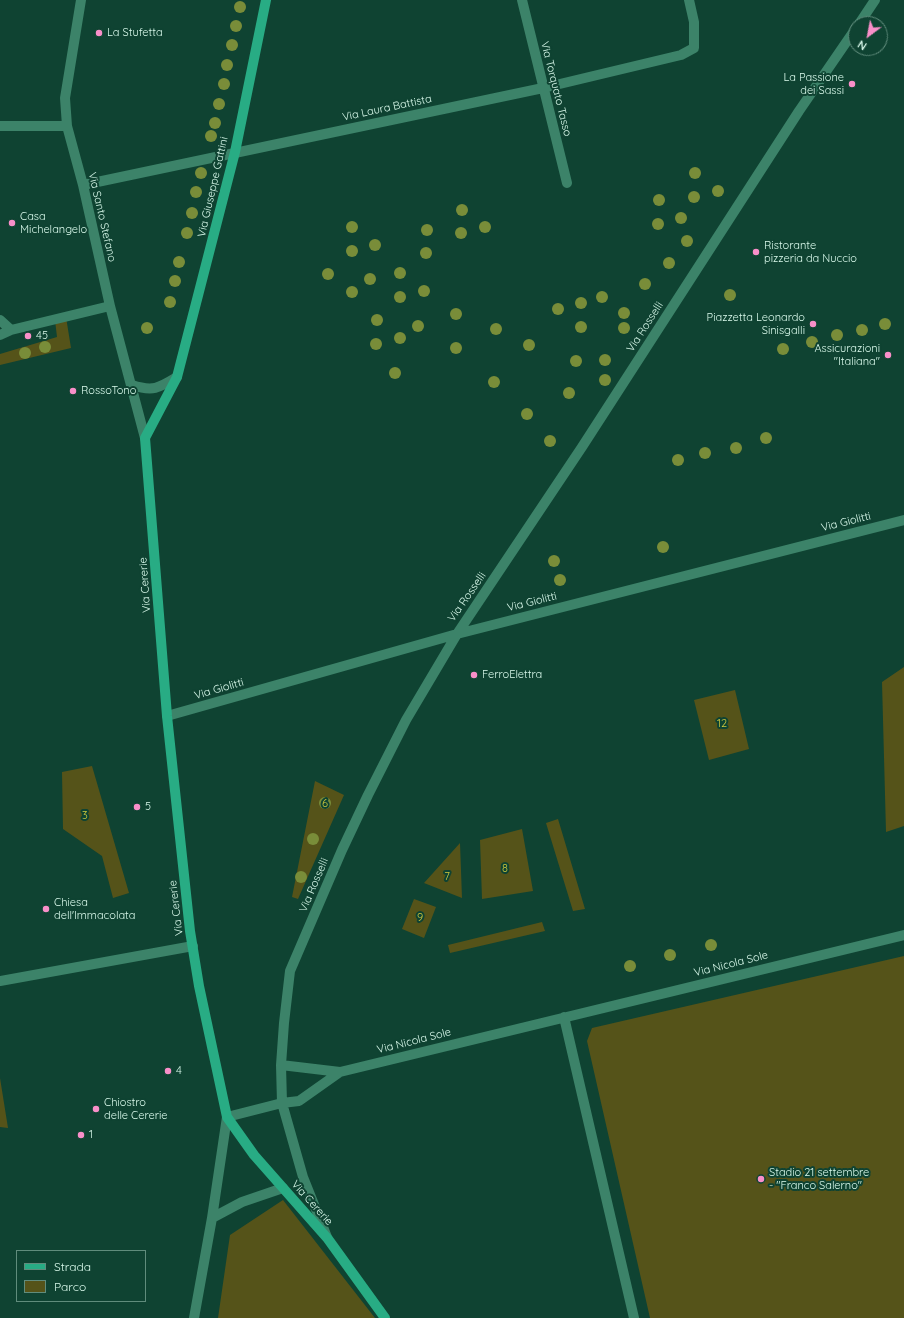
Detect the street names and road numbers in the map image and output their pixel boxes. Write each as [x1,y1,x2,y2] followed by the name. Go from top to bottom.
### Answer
[538,40,574,138] street label: Via Torquato Tasso
[341,92,433,124] street label: Via Laura Battista
[195,136,231,238] street label: Via Giuseppe Gattini
[85,171,119,263] street label: Via Santo Stefano
[624,299,666,355] street label: Via Rosselli
[820,509,872,535] street label: Via Giolitti
[136,557,154,613] street label: Via Cererie
[445,570,489,624] street label: Via Rosselli
[506,589,558,615] street label: Via Giolitti
[193,676,245,702] street label: Via Giolitti
[297,856,331,914] street label: Via Rosselli
[166,880,186,936] street label: Via Cererie
[693,948,769,980] street label: Via Nicola Sole
[376,1025,452,1057] street label: Via Nicola Sole
[288,1178,336,1228] street label: Via Cererie

